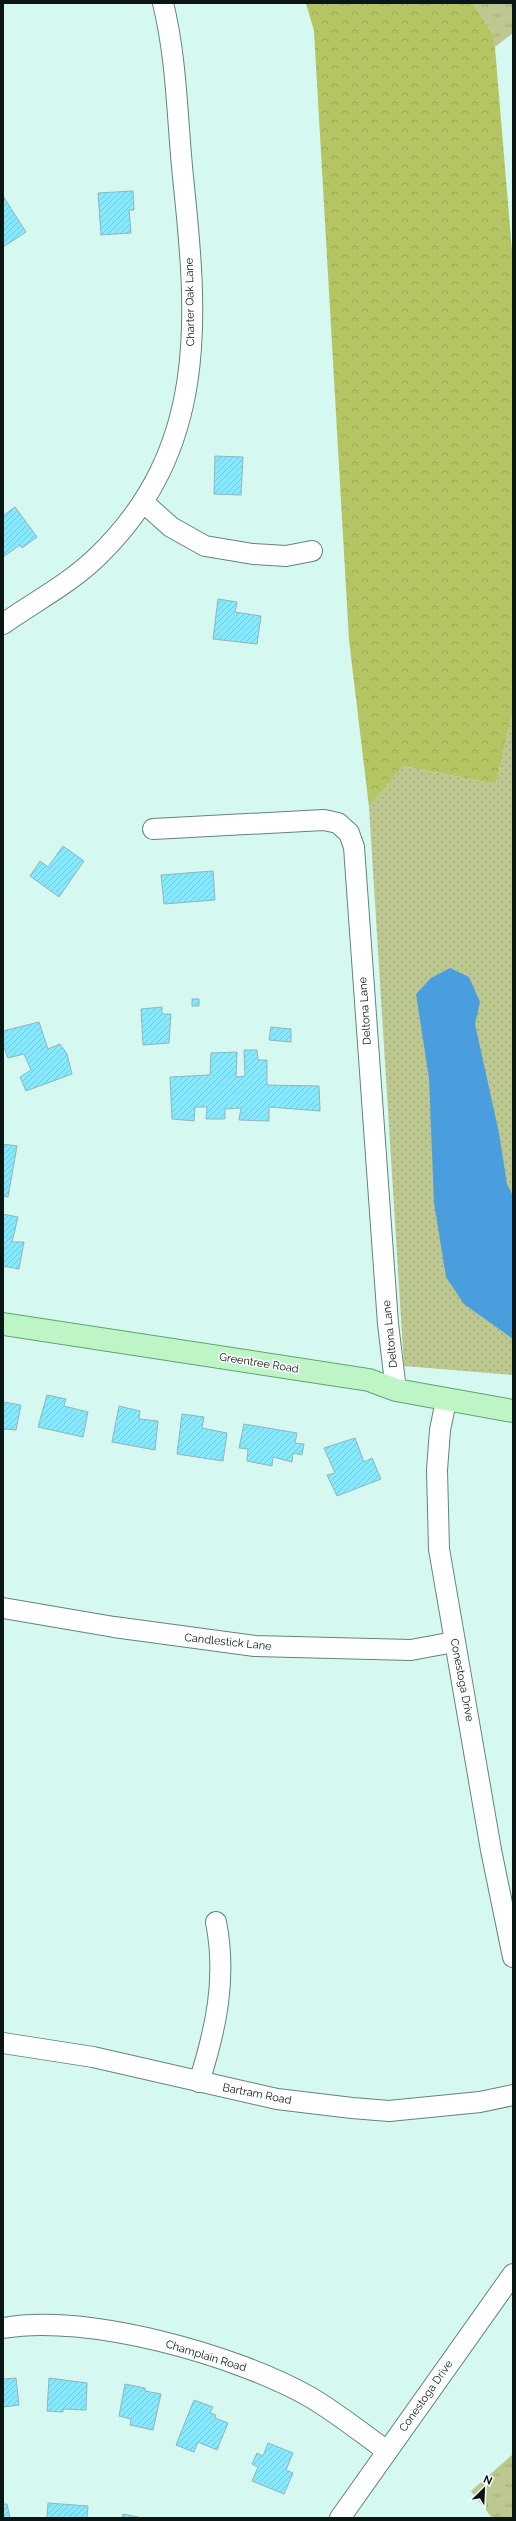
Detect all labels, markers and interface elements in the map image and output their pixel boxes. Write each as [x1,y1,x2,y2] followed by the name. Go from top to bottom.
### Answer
[183,257,197,346] street label: Charter Oak Lane
[356,976,374,1045] street label: Deltona Lane
[380,1299,400,1368] street label: Deltona Lane
[218,1350,300,1376] street label: Greentree Road
[184,1631,273,1653] street label: Candlestick Lane
[448,1637,477,1723] street label: Conestoga Drive
[221,2081,293,2107] street label: Bartram Road
[164,2338,248,2375] street label: Champlain Road
[397,2357,456,2434] street label: Conestoga Drive
[464,2469,504,2509] north arrow
[481,2473,494,2488] text: N

